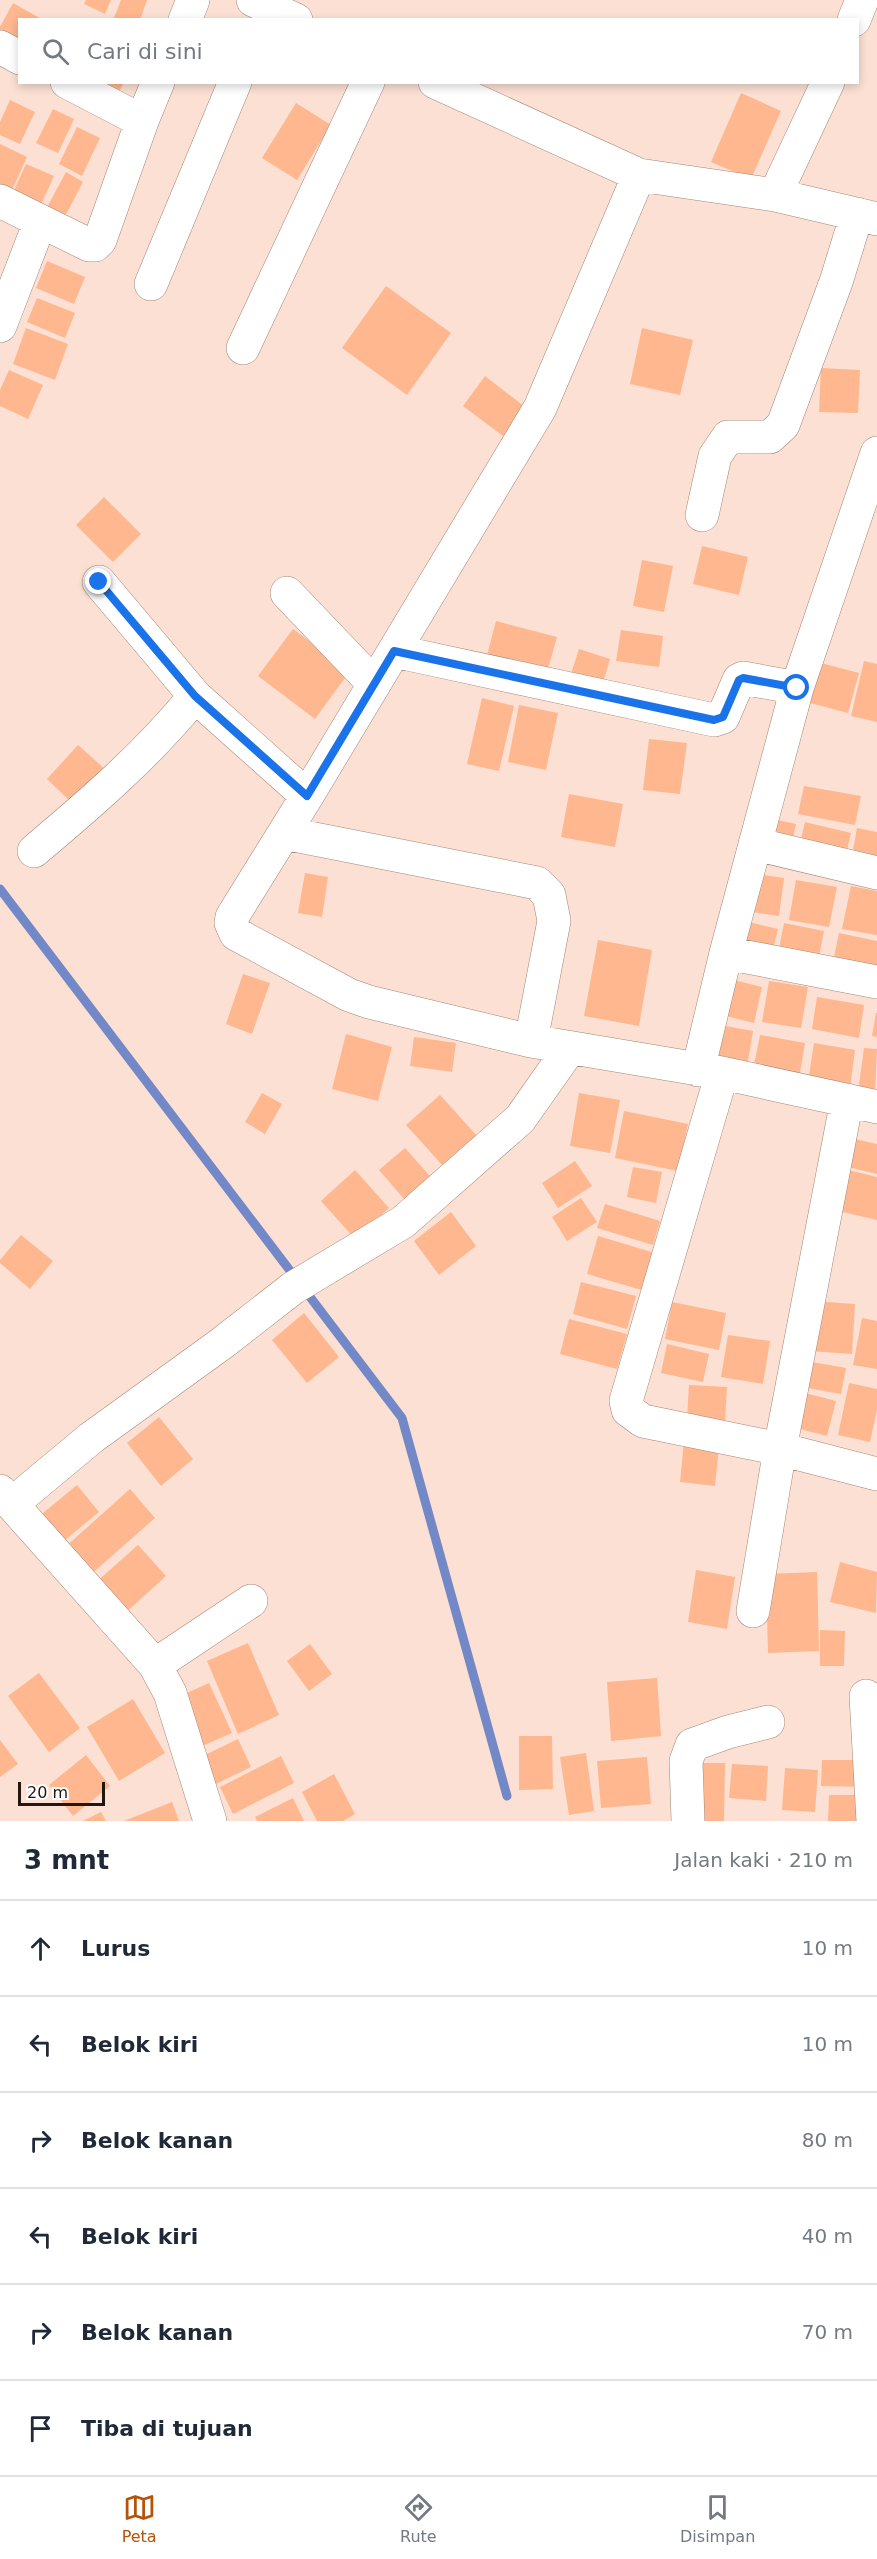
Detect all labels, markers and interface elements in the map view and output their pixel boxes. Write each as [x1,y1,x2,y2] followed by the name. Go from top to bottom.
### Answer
[18,18,859,84] search box
[39,35,72,68] icon: search
[87,39,203,64] text: Cari di sini
[85,568,111,594] route end
[783,674,809,700] route start
[18,1779,105,1806] scale bar
[27,1783,68,1802] text: 20 m
[24,1845,109,1875] text: 3 mnt
[674,1848,853,1872] text: Jalan kaki · 210 m
[24,1932,57,1965] icon: ahead
[81,1936,150,1961] text: Lurus
[802,1936,853,1960] text: 10 m
[24,2028,57,2061] icon: left
[81,2032,198,2057] text: Belok kiri
[802,2032,853,2056] text: 10 m
[24,2124,57,2157] icon: right
[81,2128,233,2153] text: Belok kanan
[802,2128,853,2152] text: 80 m
[24,2220,57,2253] icon: left
[81,2224,198,2249] text: Belok kiri
[802,2224,853,2248] text: 40 m
[24,2316,57,2349] icon: right
[81,2320,233,2345] text: Belok kanan
[802,2320,853,2344] text: 70 m
[24,2412,57,2445] icon: arrive
[81,2416,253,2441] text: Tiba di tujuan
[122,2491,157,2546] tab: Peta
[400,2491,437,2546] tab: Rute
[680,2491,755,2546] tab: Disimpan

